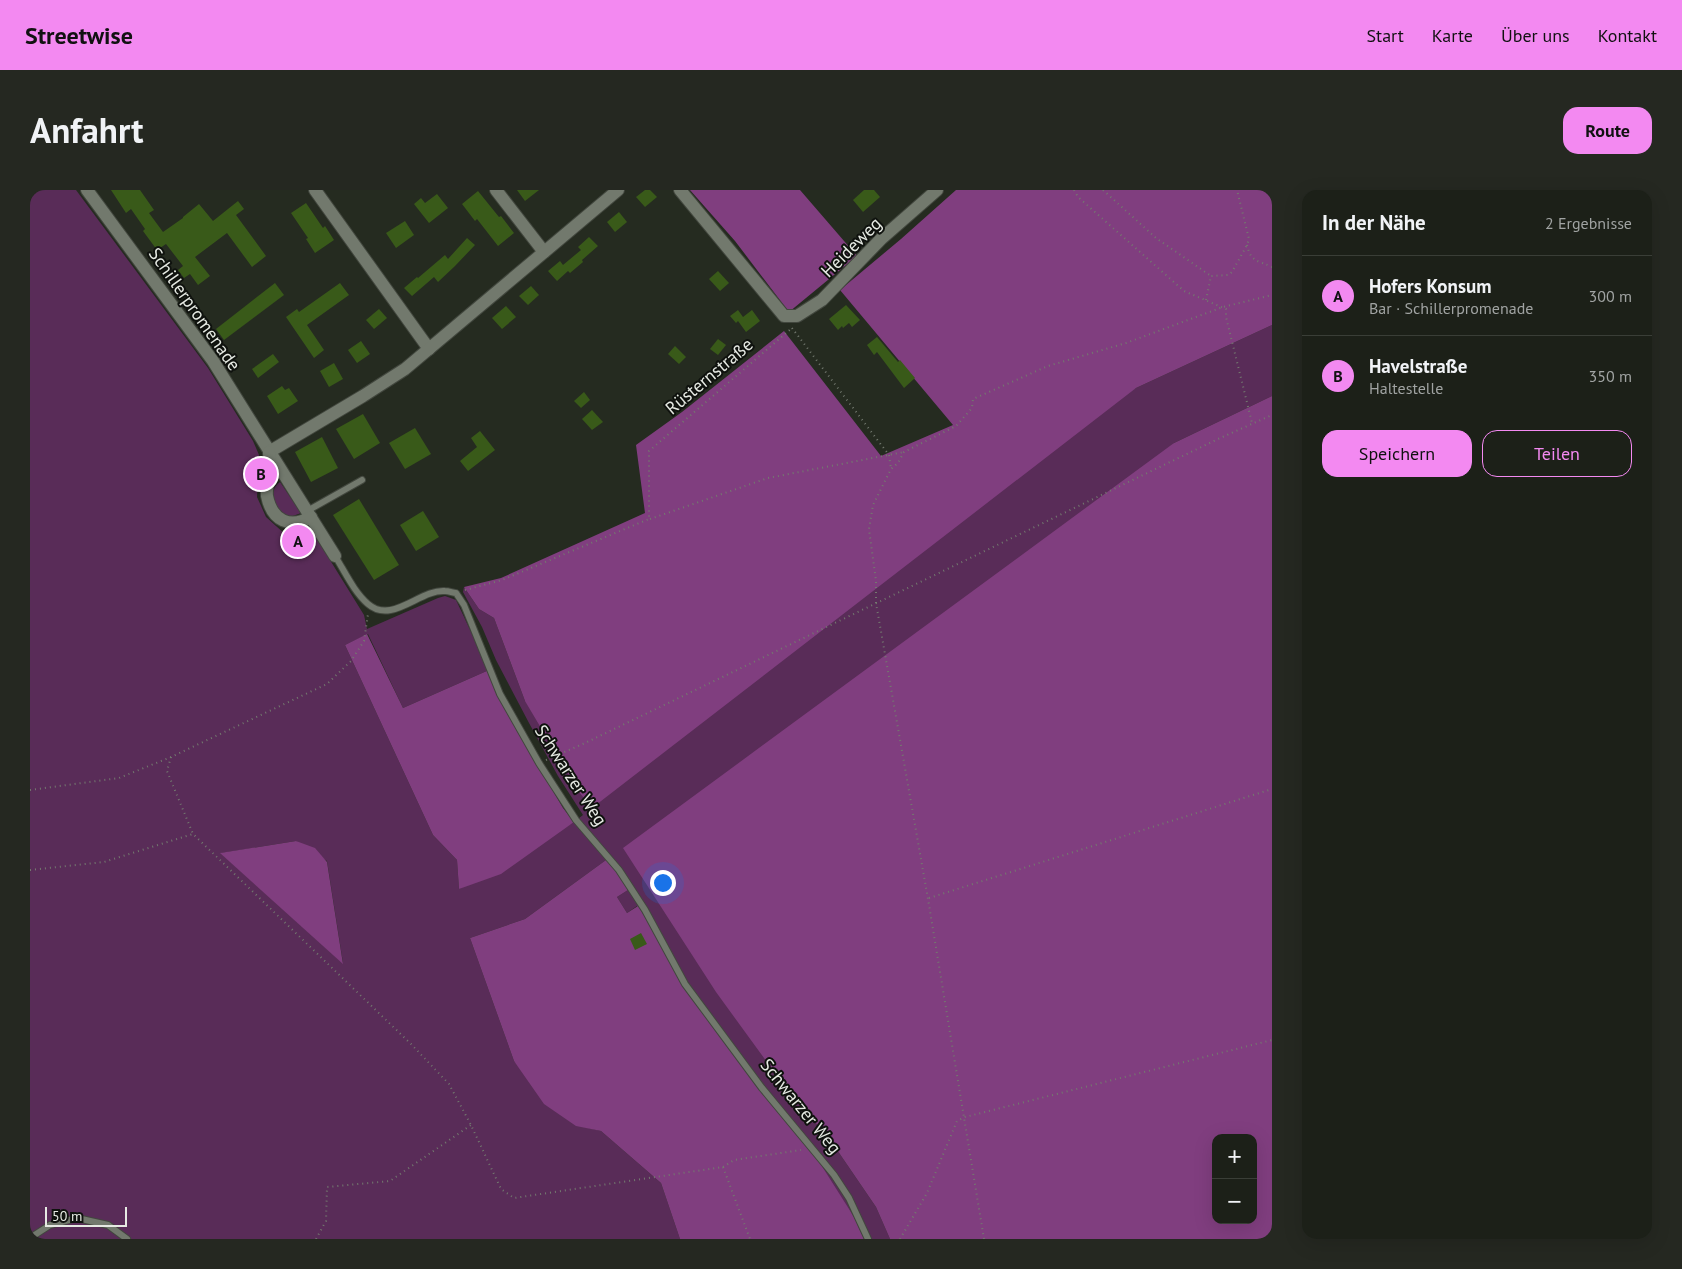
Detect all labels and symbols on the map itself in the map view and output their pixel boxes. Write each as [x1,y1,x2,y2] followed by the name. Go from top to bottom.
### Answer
[816,212,886,282] street label: Heideweg
[144,243,246,375] street label: Schillerpromenade
[660,333,758,419] street label: Rüsternstraße
[245,455,277,493] pin: B
[282,522,314,560] pin: A
[530,720,612,830] street label: Schwarzer Weg
[650,870,676,896] your location
[756,1054,846,1158] street label: Schwarzer Weg
[45,1204,128,1227] scale bar

